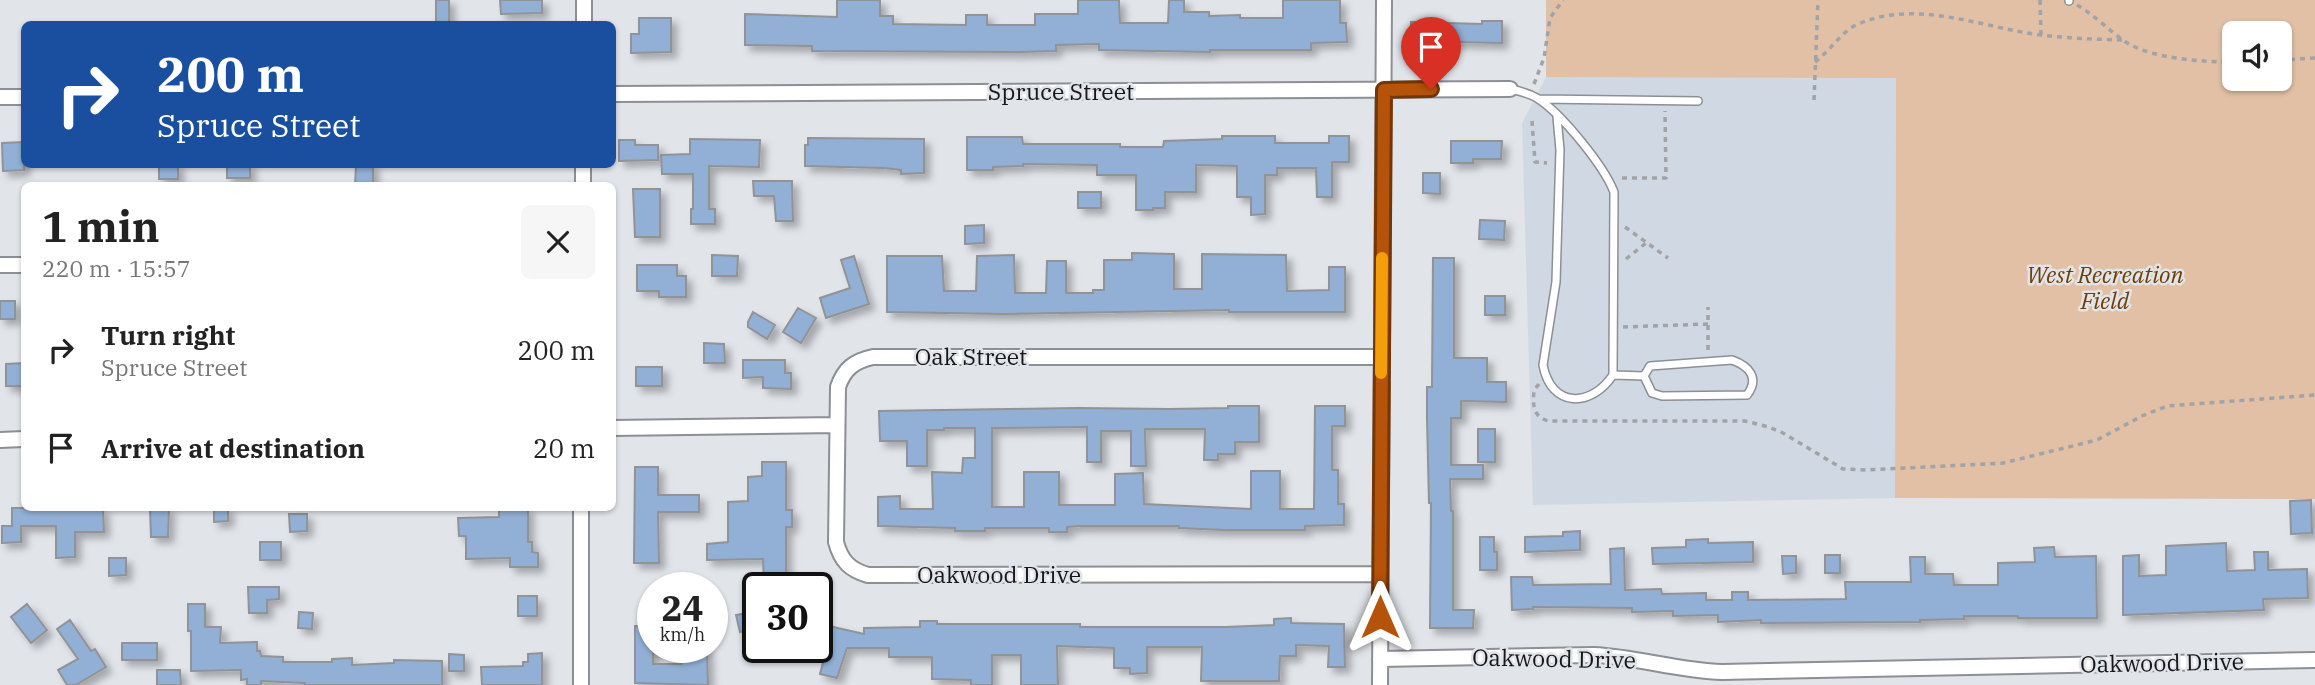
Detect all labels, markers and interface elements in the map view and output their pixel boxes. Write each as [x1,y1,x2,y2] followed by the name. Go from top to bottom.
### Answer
[1401,17,1461,89] pin
[2222,21,2292,91] map controls
[2222,21,2292,91] button: sound
[1412,28,1450,66] icon: arrive
[157,42,304,105] text: 200 m
[42,49,133,140] icon: right
[988,76,1134,106] street label: Spruce Street
[157,104,361,146] text: Spruce Street
[42,199,160,254] text: 1 min
[521,205,595,279] button: close
[42,253,191,283] text: 220 m · 15:57
[2026,259,2184,315] park label: West Recreation Field
[101,318,235,352] text: Turn right
[42,331,80,369] icon: right
[517,333,595,367] text: 200 m
[915,341,1027,371] street label: Oak Street
[101,352,247,382] text: Spruce Street
[42,429,80,467] icon: arrive
[101,431,365,465] text: Arrive at destination
[533,431,595,465] text: 20 m
[917,559,1081,589] street label: Oakwood Drive
[742,572,833,663] speed limit sign: 30
[1343,580,1417,654] position arrow
[661,585,704,631] text: 24
[660,623,705,646] text: km/h
[1472,642,1636,674] street label: Oakwood Drive
[2080,646,2244,678] street label: Oakwood Drive

